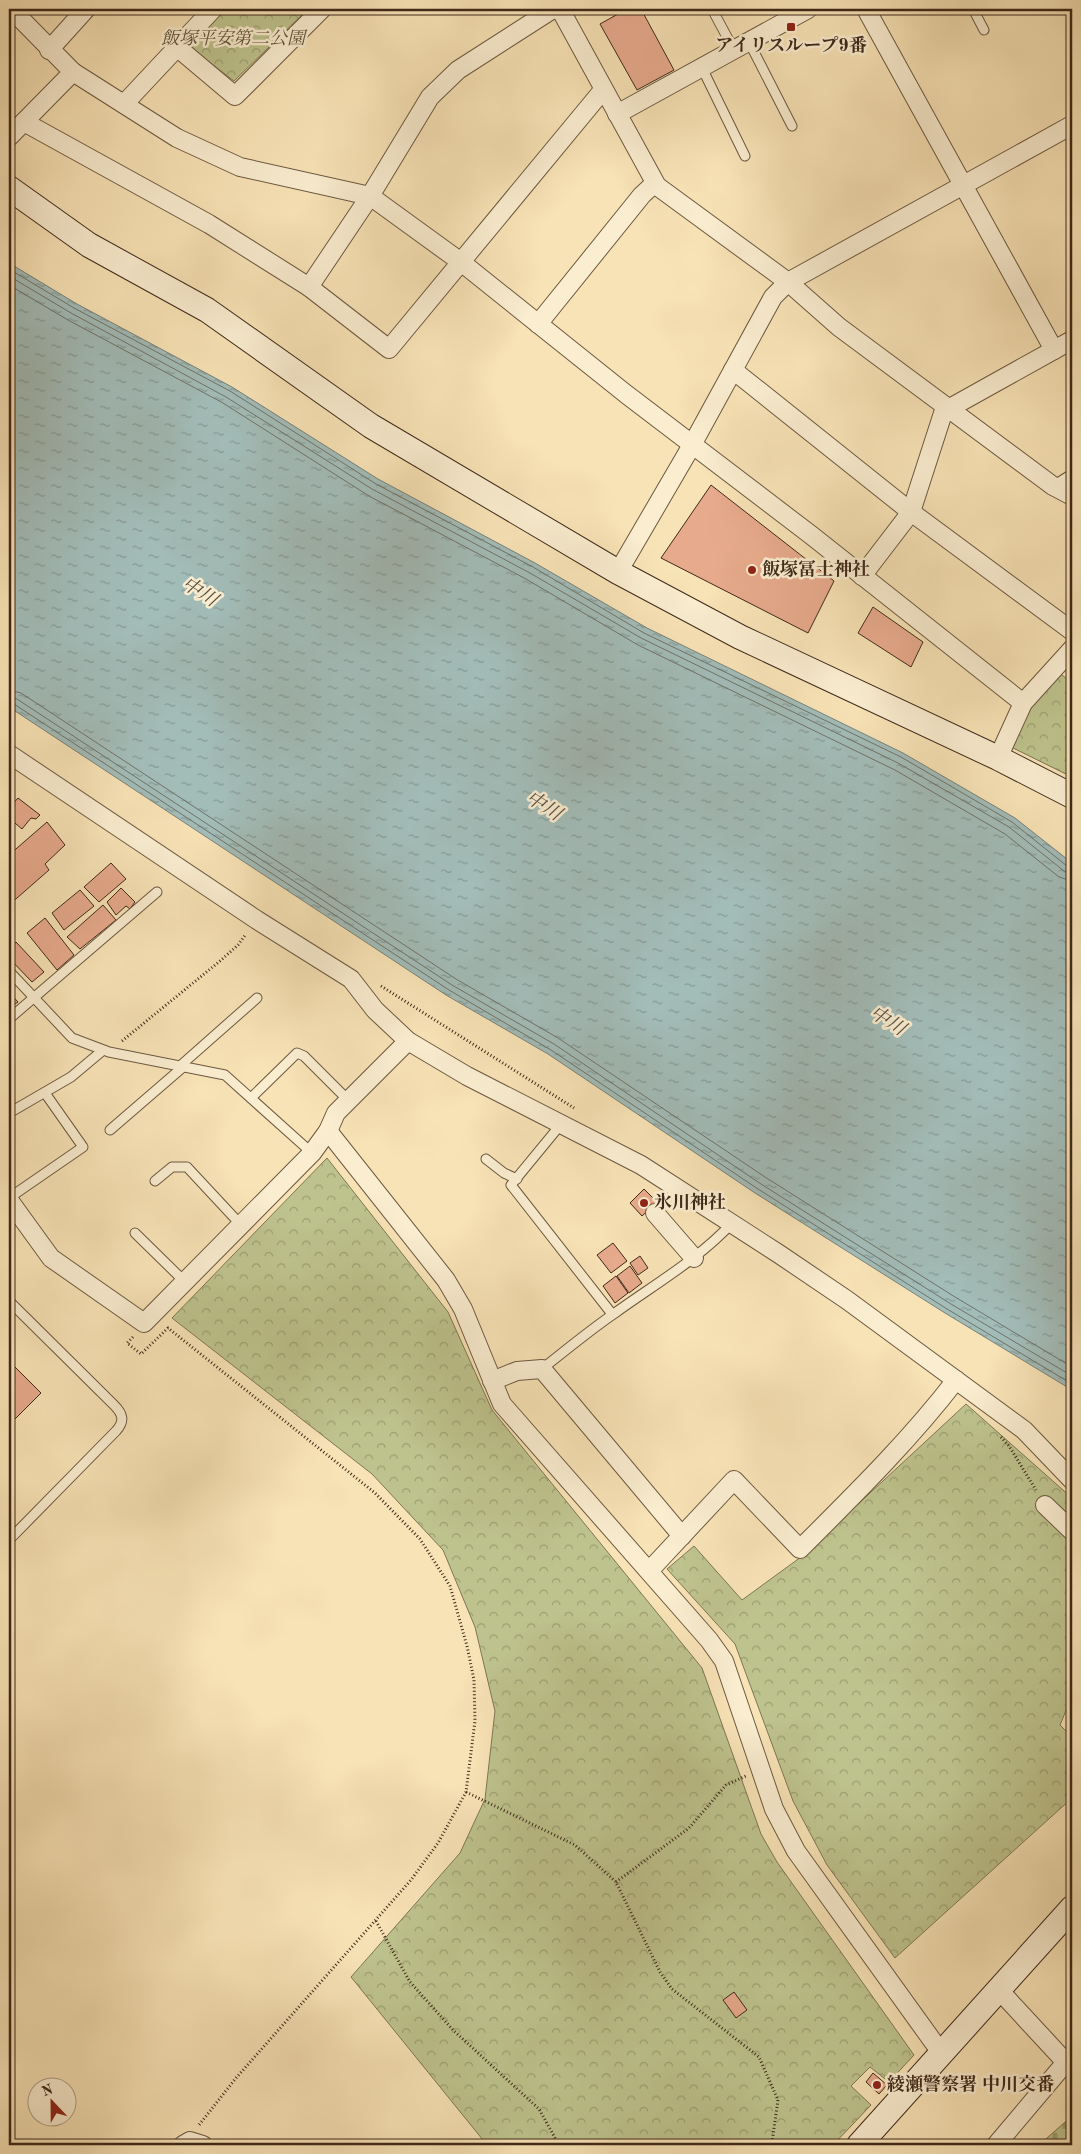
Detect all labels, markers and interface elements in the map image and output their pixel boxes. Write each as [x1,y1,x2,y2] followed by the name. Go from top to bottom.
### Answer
[785,21,797,33] marker: アイリスループ9番
[161,28,308,48] park label: 飯塚平安第二公園
[715,35,867,55] place label: アイリスループ9番
[762,559,870,579] place label: 飯塚冨士神社
[746,564,758,576] marker: 飯塚冨士神社
[178,573,223,612] water label: 中川
[522,787,567,826] water label: 中川
[866,1002,911,1041] water label: 中川
[654,1192,726,1212] place label: 氷川神社
[638,1197,650,1209] marker: 氷川神社
[887,2074,1054,2094] place label: 綾瀬警察署 中川交番
[28,2076,78,2126] north arrow
[871,2079,883,2091] marker: 綾瀬警察署 中川交番
[40,2082,55,2099] text: N

